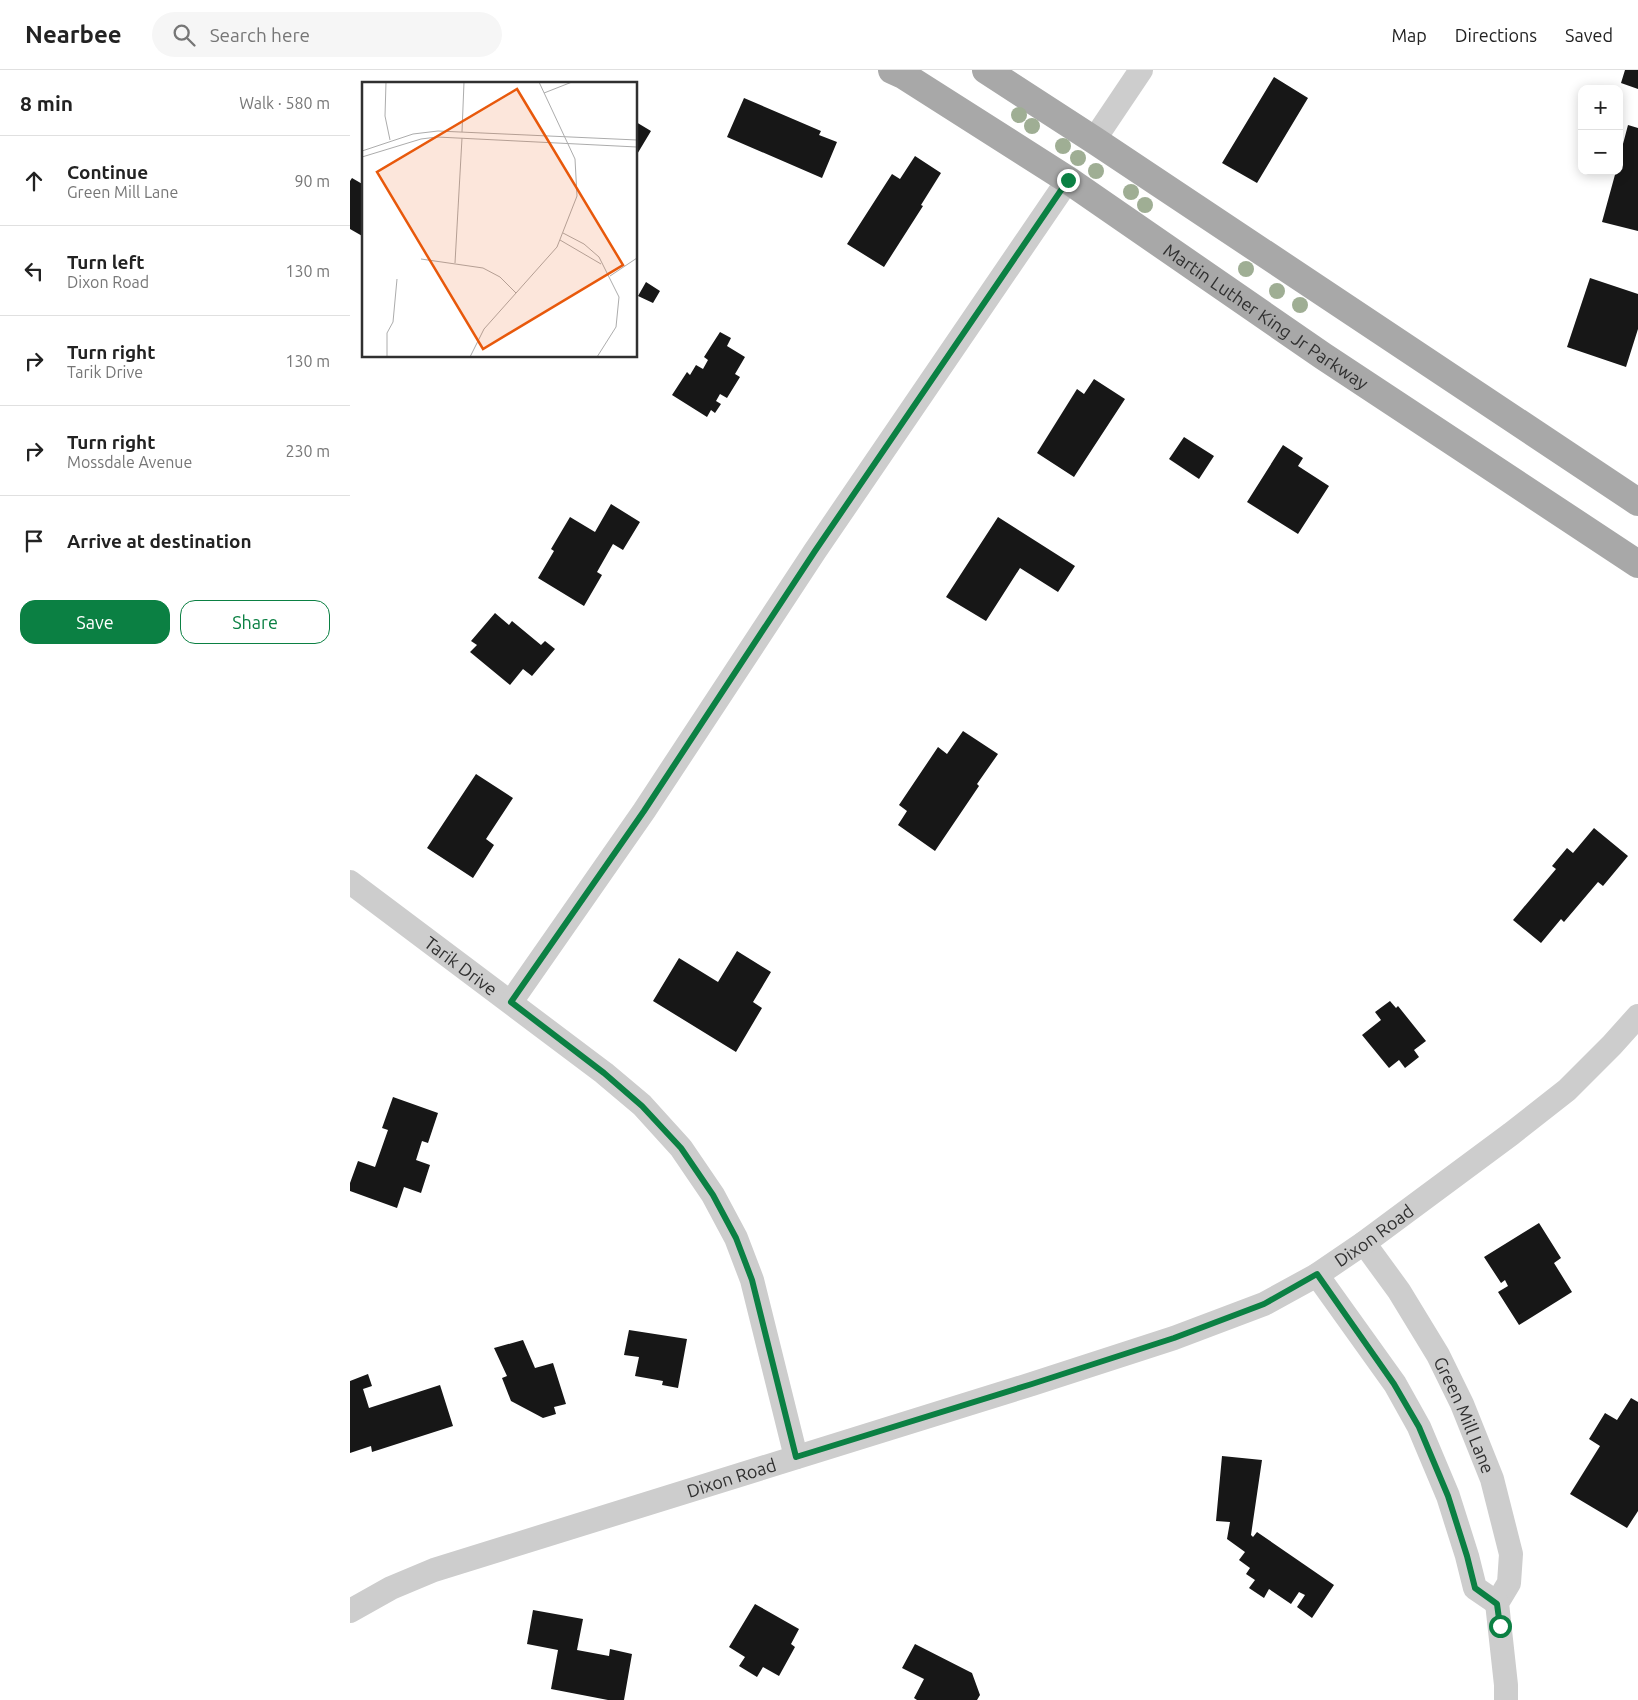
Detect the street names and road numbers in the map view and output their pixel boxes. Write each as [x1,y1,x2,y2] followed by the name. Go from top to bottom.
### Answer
[1160,239,1372,393] street label: Martin Luther King Jr Parkway
[421,932,501,999] street label: Tarik Drive
[1330,1200,1417,1270] street label: Dixon Road
[1430,1353,1499,1476] street label: Green Mill Lane
[684,1454,778,1501] street label: Dixon Road

